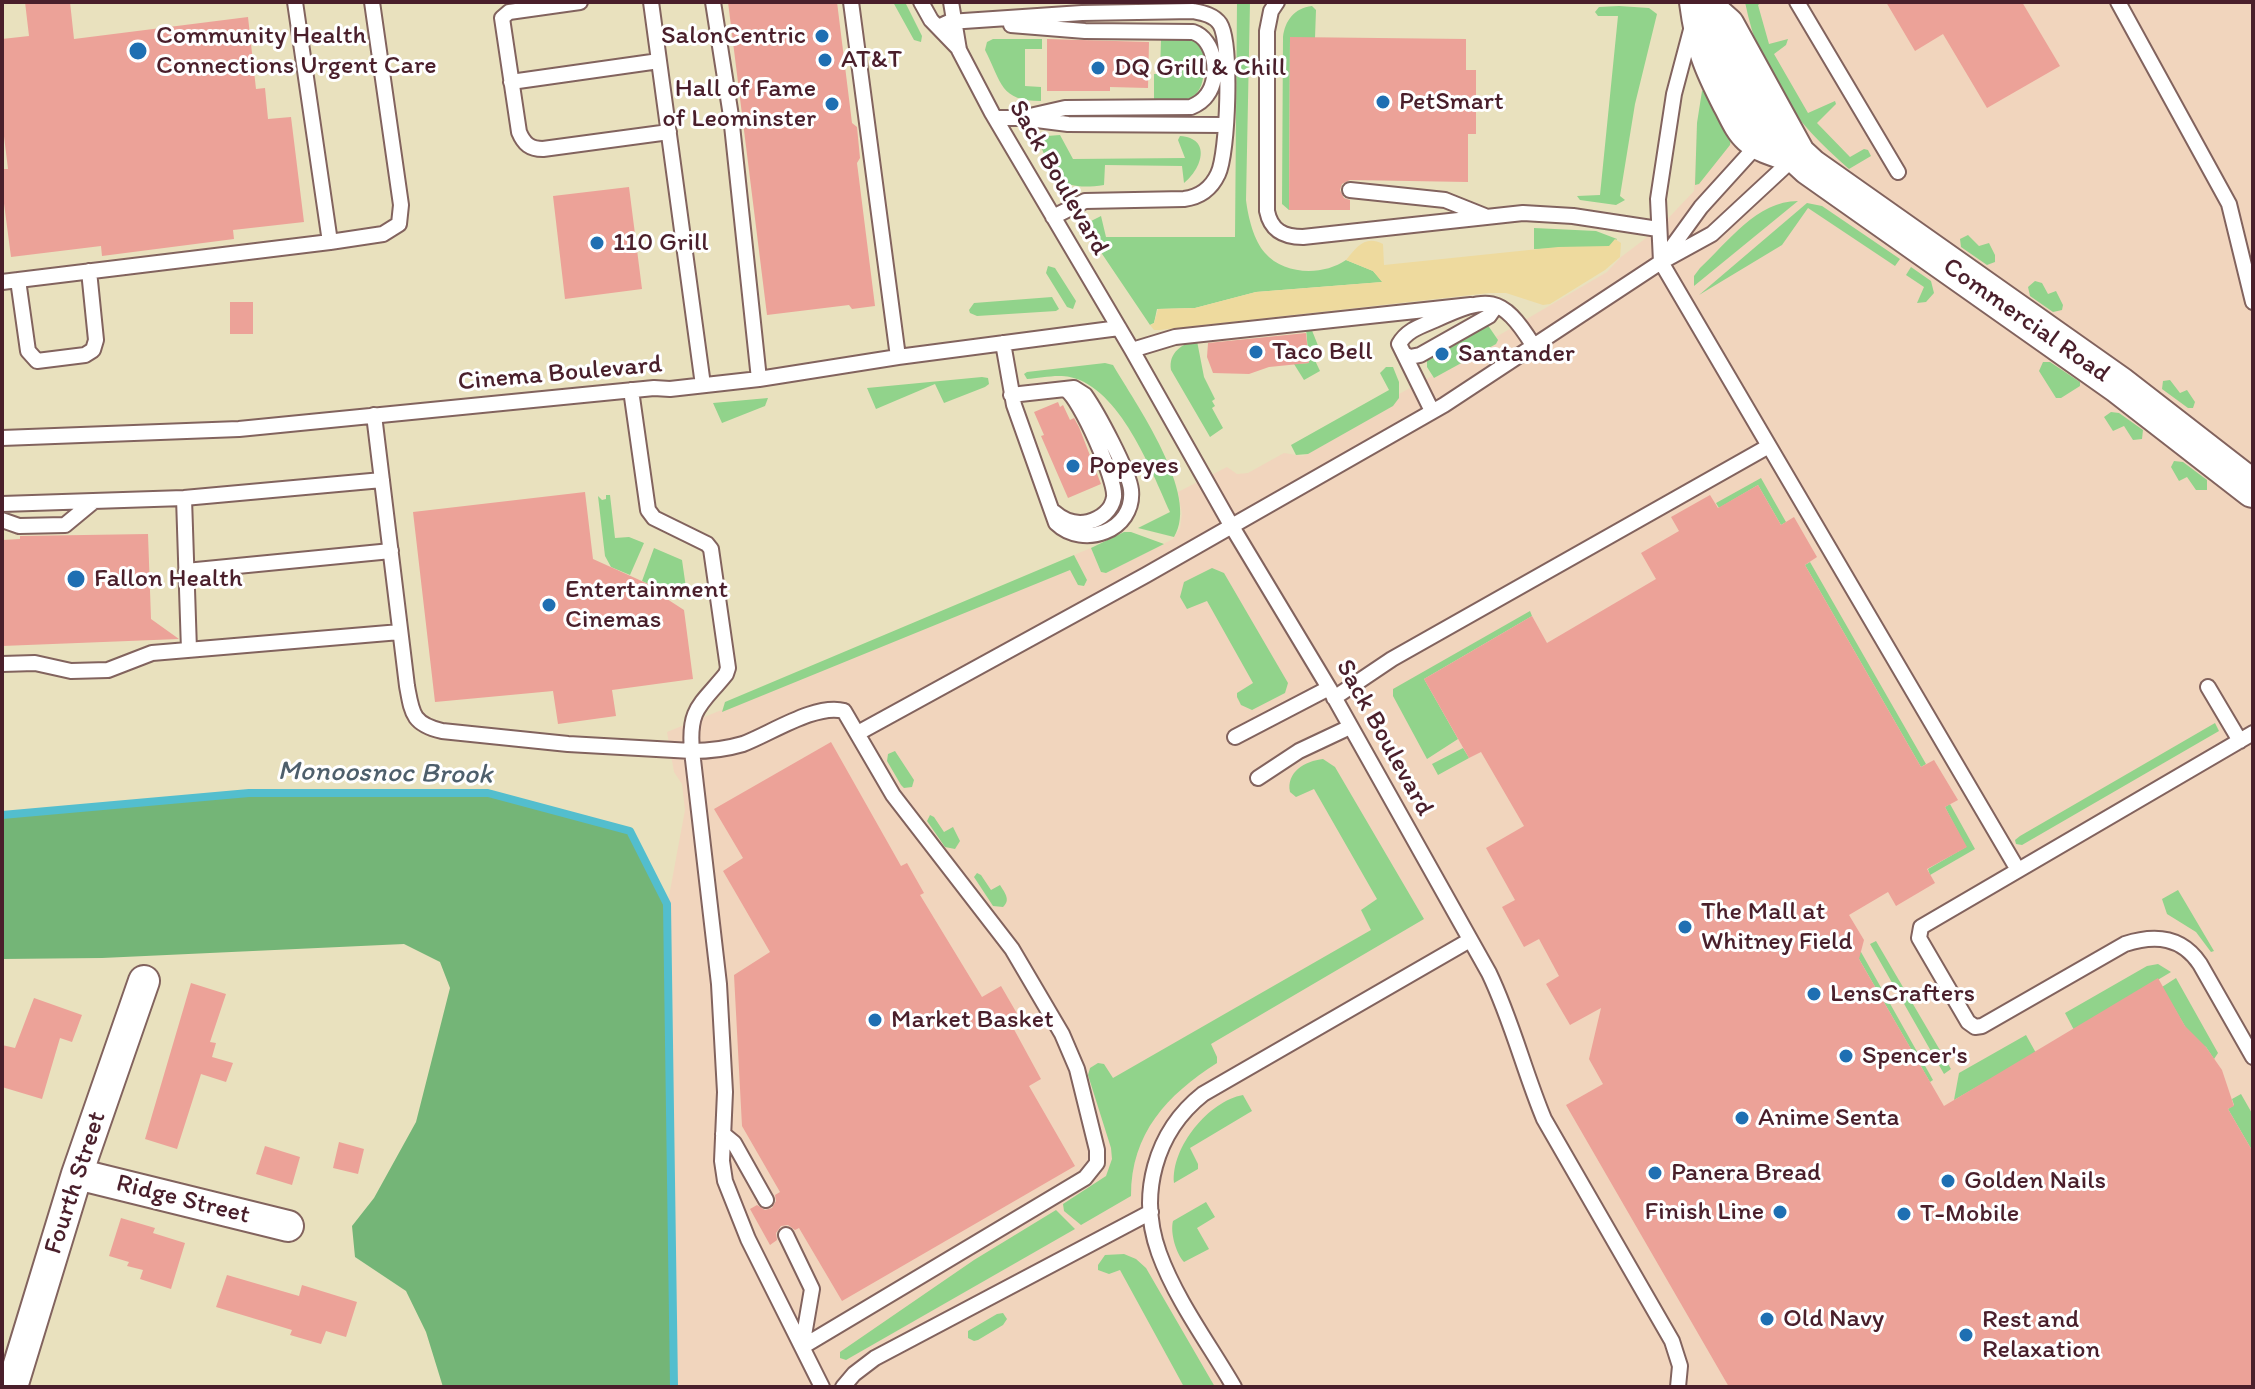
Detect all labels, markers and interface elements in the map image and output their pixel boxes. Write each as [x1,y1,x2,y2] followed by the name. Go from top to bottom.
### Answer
[156,20,437,82] place label: Community Health Connections Urgent Care
[661,20,806,52] place label: SalonCentric
[813,27,831,45] marker: SalonCentric
[127,40,149,62] marker: Community Health Connections Urgent Care
[841,44,902,76] place label: AT&T
[816,51,834,69] marker: AT&T
[1114,52,1286,84] place label: DQ Grill & Chill
[1089,59,1107,77] marker: DQ Grill & Chill
[662,73,816,134] place label: Hall of Fame of Leominster
[1399,86,1504,118] place label: PetSmart
[1374,93,1392,111] marker: PetSmart
[823,95,841,113] marker: Hall of Fame of Leominster
[1001,95,1115,261] street label: Sack Boulevard
[613,227,709,259] place label: 110 Grill
[588,234,606,252] marker: 110 Grill
[1936,252,2116,390] street label: Commercial Road
[1272,336,1373,368] place label: Taco Bell
[1458,338,1575,370] place label: Santander
[1247,343,1265,361] marker: Taco Bell
[1433,345,1451,363] marker: Santander
[456,350,664,398] street label: Cinema Boulevard
[1089,450,1179,482] place label: Popeyes
[1064,457,1082,475] marker: Popeyes
[94,563,243,595] place label: Fallon Health
[65,568,87,590] marker: Fallon Health
[565,574,728,636] place label: Entertainment Cinemas
[540,596,558,614] marker: Entertainment Cinemas
[1328,654,1440,822] street label: Sack Boulevard
[277,755,493,793] water label: Monoosnoc Brook
[1701,896,1852,958] place label: The Mall at Whitney Field
[1676,918,1694,936] marker: The Mall at Whitney Field
[1830,978,1975,1010] place label: LensCrafters
[1805,985,1823,1003] marker: LensCrafters
[891,1004,1054,1036] place label: Market Basket
[866,1011,884,1029] marker: Market Basket
[1862,1040,1968,1072] place label: Spencer's
[1837,1047,1855,1065] marker: Spencer's
[1758,1102,1899,1134] place label: Anime Senta
[38,1108,114,1258] street label: Fourth Street
[1733,1109,1751,1127] marker: Anime Senta
[1671,1157,1821,1189] place label: Panera Bread
[1646,1164,1664,1182] marker: Panera Bread
[1964,1165,2106,1197] place label: Golden Nails
[113,1168,253,1232] street label: Ridge Street
[1939,1172,1957,1190] marker: Golden Nails
[1645,1196,1764,1228] place label: Finish Line
[1920,1198,2019,1230] place label: T-Mobile
[1771,1203,1789,1221] marker: Finish Line
[1895,1205,1913,1223] marker: T-Mobile
[1783,1303,1884,1335] place label: Old Navy
[1982,1304,2100,1366] place label: Rest and Relaxation
[1758,1310,1776,1328] marker: Old Navy
[1957,1326,1975,1344] marker: Rest and Relaxation

